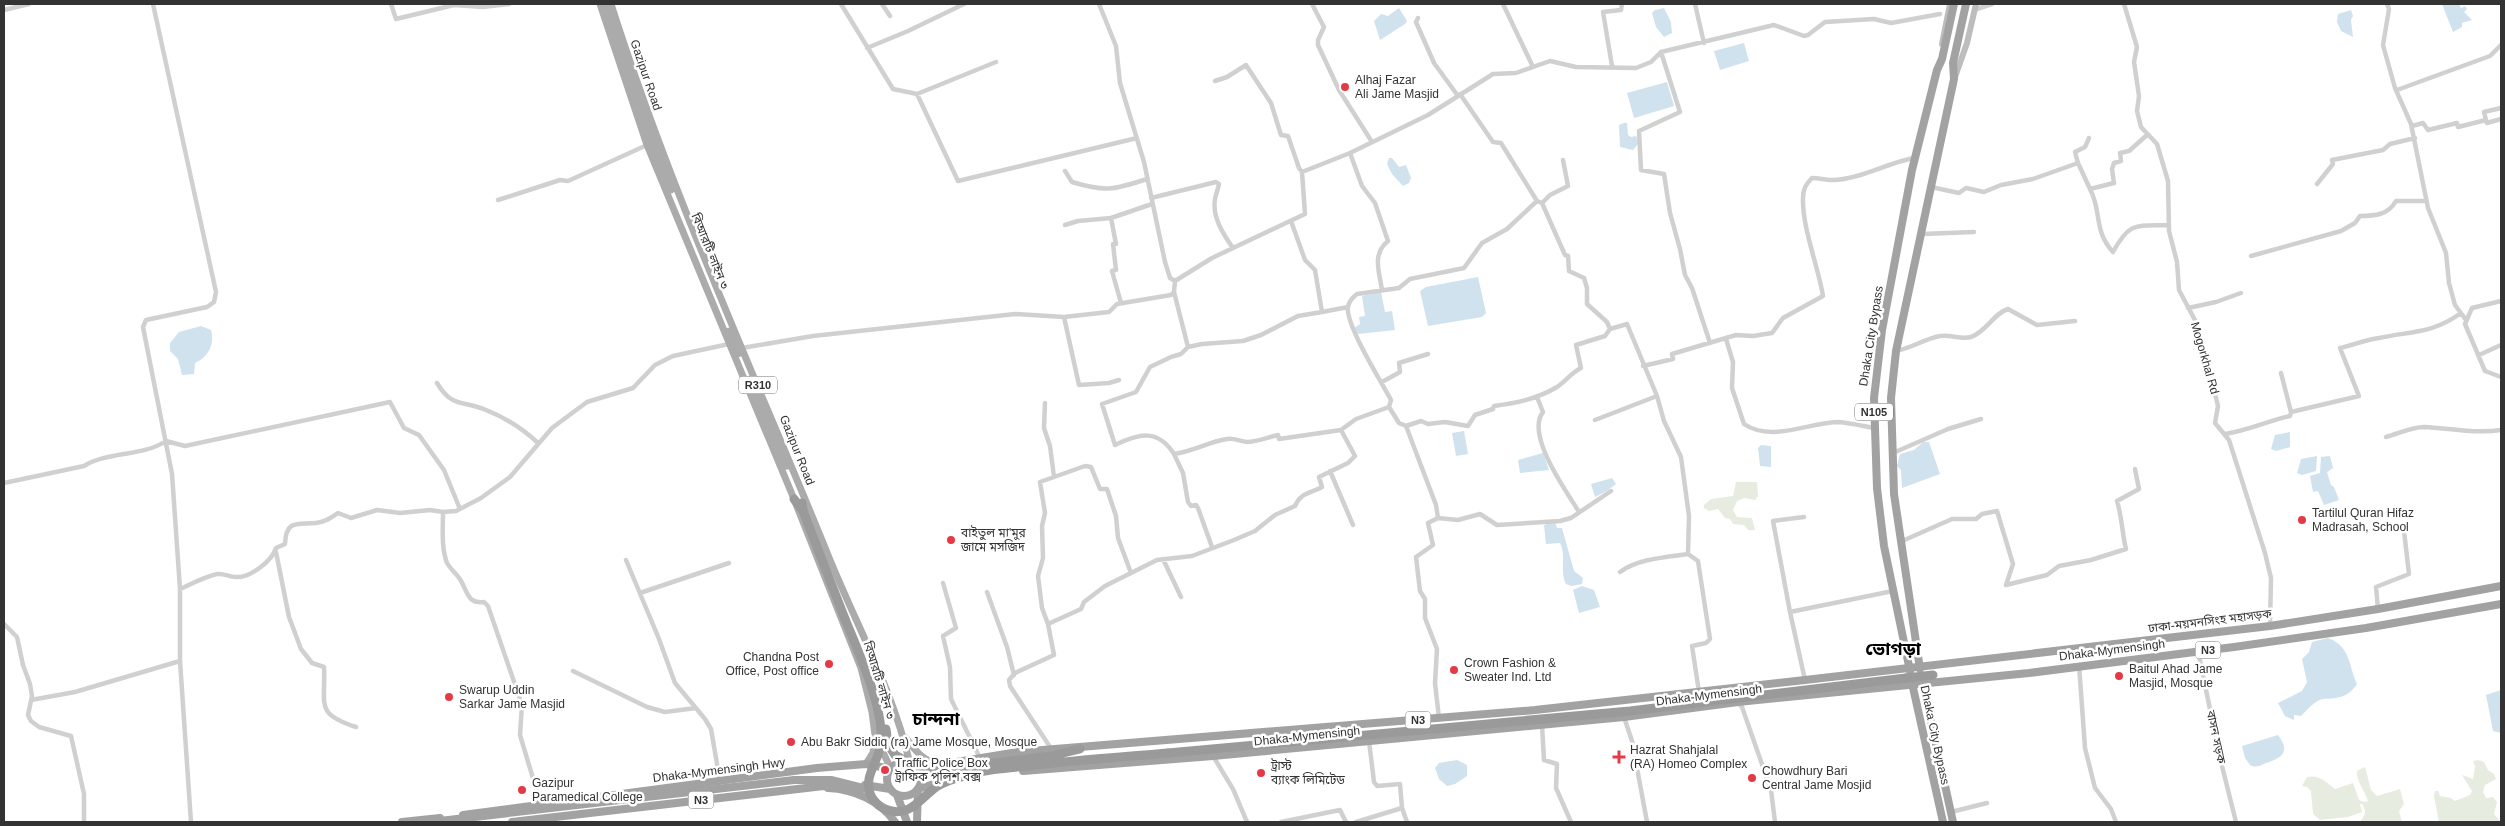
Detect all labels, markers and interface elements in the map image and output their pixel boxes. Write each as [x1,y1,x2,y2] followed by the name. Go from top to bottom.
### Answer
[627,38,665,112] street label: Gazipur Road
[1355,73,1439,101] place label: Alhaj Fazar Ali Jame Masjid
[1339,81,1351,93] marker: Alhaj Fazar Ali Jame Masjid
[688,210,733,291] street label: বিআরটি লাইন ৩
[1856,285,1886,387] street label: Dhaka City Bypass
[2188,320,2222,396] street label: Mogorkhal Rd
[739,376,777,394] road number: R310
[1855,404,1893,421] road number: N105
[777,413,817,487] street label: Gazipur Road
[2312,506,2414,534] place label: Tartilul Quran Hifaz Madrasah, School
[2296,514,2308,526] marker: Tartilul Quran Hifaz Madrasah, School
[960,525,1027,554] place label: বাইতুল মা'মুর জামে মসজিদ
[945,534,957,546] marker: বাইতুল মা'মুর জামে মসজিদ
[2146,605,2273,636] street label: ঢাকা-ময়মনসিংহ মহাসড়ক
[2058,637,2166,663] street label: Dhaka-Mymensingh
[860,638,898,721] street label: বিআরটি লাইন ৩
[1865,639,1922,659] district label: ভোগড়া
[2196,642,2220,658] road number: N3
[725,650,820,678] place label: Chandna Post Office, Post office
[1464,656,1556,684] place label: Crown Fashion & Sweater Ind. Ltd
[823,658,835,670] marker: Chandna Post Office, Post office
[2129,662,2223,690] place label: Baitul Ahad Jame Masjid, Mosque
[1448,664,1460,676] marker: Crown Fashion & Sweater Ind. Ltd
[2113,670,2125,682] marker: Baitul Ahad Jame Masjid, Mosque
[1655,682,1763,708] street label: Dhaka-Mymensingh
[459,683,565,711] place label: Swarup Uddin Sarkar Jame Masjid
[1918,684,1952,786] street label: Dhaka City Bypass
[443,691,455,703] marker: Swarup Uddin Sarkar Jame Masjid
[2203,708,2229,765] street label: বাসন সড়ক
[911,709,961,729] district label: চান্দনা
[1406,712,1430,728] road number: N3
[1253,723,1361,749] street label: Dhaka-Mymensingh
[801,735,1037,749] place label: Abu Bakr Siddiq (ra) Jame Mosque, Mosque
[785,736,797,748] marker: Abu Bakr Siddiq (ra) Jame Mosque, Mosque
[1630,743,1747,771] place label: Hazrat Shahjalal (RA) Homeo Complex
[1612,750,1626,764] marker: Hazrat Shahjalal (RA) Homeo Complex
[652,755,786,785] street label: Dhaka-Mymensingh Hwy
[894,756,988,785] place label: Traffic Police Box ট্রাফিক পুলিশ বক্স
[1270,758,1345,787] place label: ট্রাস্ট ব্যাংক লিমিটেড
[879,764,891,776] marker: Traffic Police Box ট্রাফিক পুলিশ বক্স
[1762,764,1871,792] place label: Chowdhury Bari Central Jame Mosjid
[1255,767,1267,779] marker: ট্রাস্ট ব্যাংক লিমিটেড
[1746,772,1758,784] marker: Chowdhury Bari Central Jame Mosjid
[532,776,643,804] place label: Gazipur Paramedical College
[516,784,528,796] marker: Gazipur Paramedical College
[688,792,714,808] road number: N3

